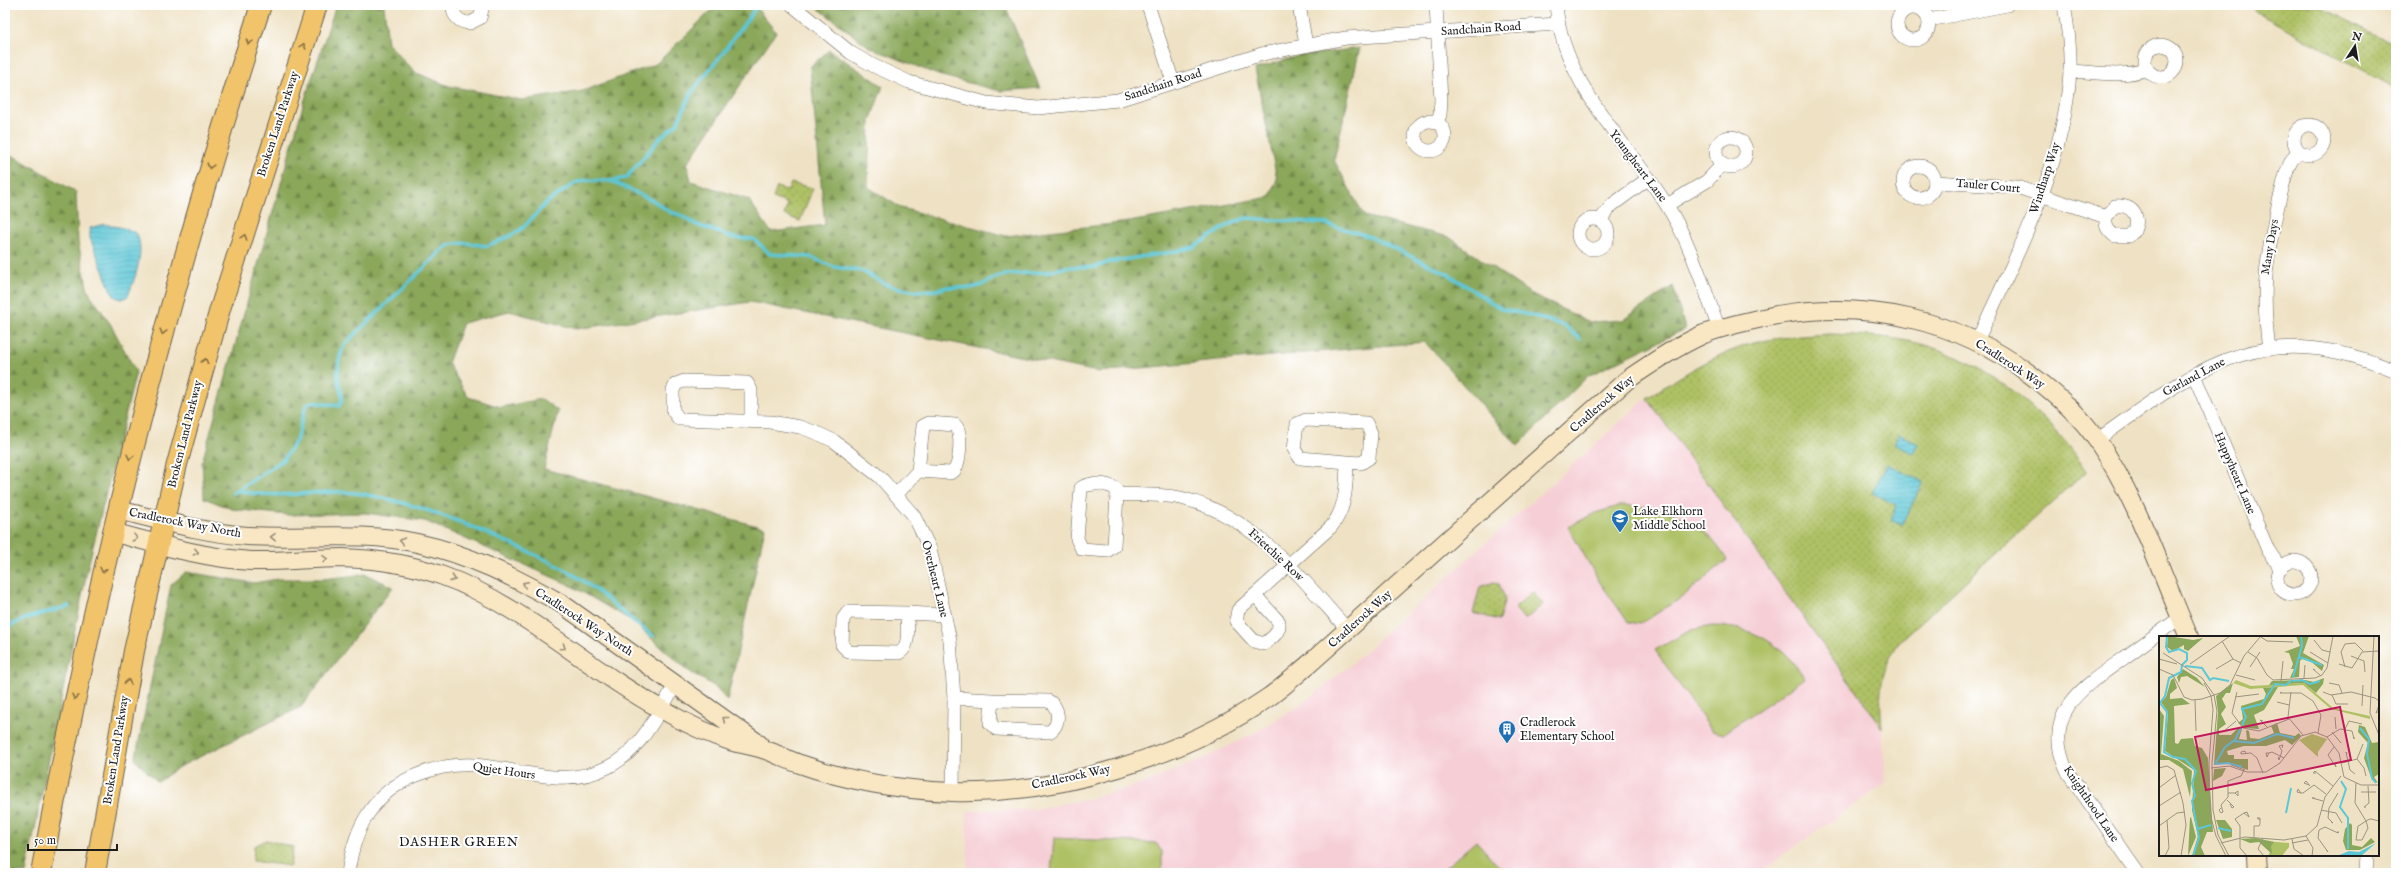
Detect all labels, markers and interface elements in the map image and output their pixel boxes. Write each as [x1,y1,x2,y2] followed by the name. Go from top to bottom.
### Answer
[1440,19,1522,39] street label: Sandchain Road
[2335,26,2375,66] north arrow
[2350,29,2363,45] text: N
[245,38,254,45] one-way arrow
[298,43,307,50] one-way arrow
[1123,65,1204,105] street label: Sandchain Road
[254,69,302,179] street label: Broken Land Parkway
[1606,127,1670,206] street label: Youngheart Lane
[2026,140,2065,216] street label: Windharp Way
[206,162,215,169] one-way arrow
[1955,176,2021,196] street label: Tauler Court
[2258,218,2282,276] street label: Many Days
[239,234,247,241] one-way arrow
[159,328,168,335] one-way arrow
[1972,336,2048,392] street label: Cradlerock Way
[2160,354,2228,400] street label: Garland Lane
[200,358,209,365] one-way arrow
[1567,372,1637,436] street label: Cradlerock Way
[164,379,206,489] street label: Broken Land Parkway
[2210,430,2259,517] street label: Happyheart Lane
[127,454,135,460] one-way arrow
[1633,504,1706,533] place label: Lake Elkhorn Middle School
[128,505,243,541] street label: Cradlerock Way North
[1610,508,1630,533] school or university icon: Lake Elkhorn Middle School
[1245,525,1308,585] street label: Frietchie Row
[132,533,139,542] one-way arrow
[270,533,276,541] one-way arrow
[399,537,406,545] one-way arrow
[918,539,952,620] street label: Overheart Lane
[193,547,200,555] one-way arrow
[322,555,328,563] one-way arrow
[100,567,108,573] one-way arrow
[449,575,456,583] one-way arrow
[521,581,529,588] one-way arrow
[532,585,636,660] street label: Cradlerock Way North
[1325,587,1395,651] street label: Cradlerock Way
[2159,636,2379,856] inset map
[559,642,566,649] one-way arrow
[123,679,132,685] one-way arrow
[72,694,80,700] one-way arrow
[100,694,132,806] street label: Broken Land Parkway
[1520,715,1615,744] place label: Cradlerock Elementary School
[722,717,729,724] one-way arrow
[1497,719,1517,744] building icon: Cradlerock Elementary School
[472,759,536,783] street label: Quiet Hours
[1030,761,1112,793] street label: Cradlerock Way
[2060,763,2122,846] street label: Knighthood Lane
[28,826,117,852] scale bar
[34,833,56,848] text: 50 m
[399,834,519,851] district label: DASHER GREEN

